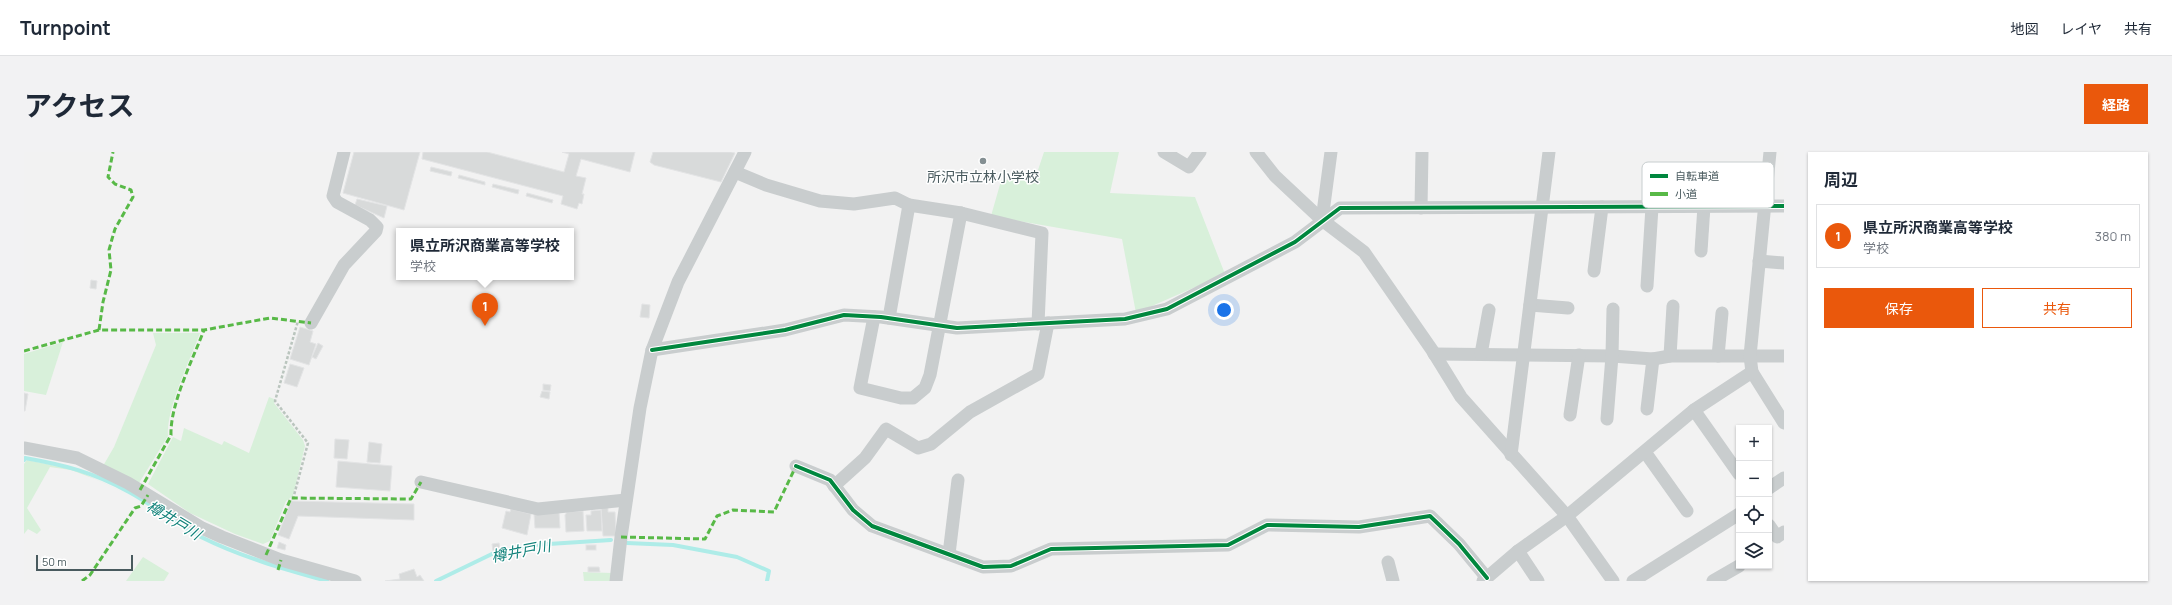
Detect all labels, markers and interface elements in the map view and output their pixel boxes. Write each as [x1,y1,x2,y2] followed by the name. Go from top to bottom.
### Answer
[20,15,111,41] text: Turnpoint
[2010,19,2038,38] text: 地図
[2060,19,2102,38] text: レイヤ
[2124,19,2152,38] text: 共有
[2084,84,2148,124] button: 経路
[24,86,135,124] text: アクセス
[978,156,988,166] marker: 所沢市立林小学校
[1642,162,1774,208] legend
[927,167,1039,186] place label: 所沢市立林小学校
[1675,168,1719,183] text: 自転車道
[1824,168,1858,191] text: 周辺
[1675,186,1697,201] text: 小道
[1863,217,2013,238] text: 県立所沢商業高等学校
[1835,227,1841,245] text: 1
[2095,227,2131,245] text: 380 m
[396,228,574,280] popup
[410,235,560,256] text: 県立所沢商業高等学校
[1863,239,1889,257] text: 学校
[410,257,436,275] text: 学校
[1824,288,1974,328] button: 保存
[1982,288,2132,328] button: 共有
[472,293,498,326] pin: 1
[1214,300,1234,320] your location
[1736,425,1772,569] map controls
[1736,425,1772,461] button: +
[1736,461,1772,497] button: −
[143,496,207,545] water label: 樽井戸川
[1736,497,1772,533] button: locate
[1736,533,1772,569] button: layers
[490,535,554,567] water label: 樽井戸川
[36,553,133,572] scale bar
[42,554,67,569] text: 50 m

